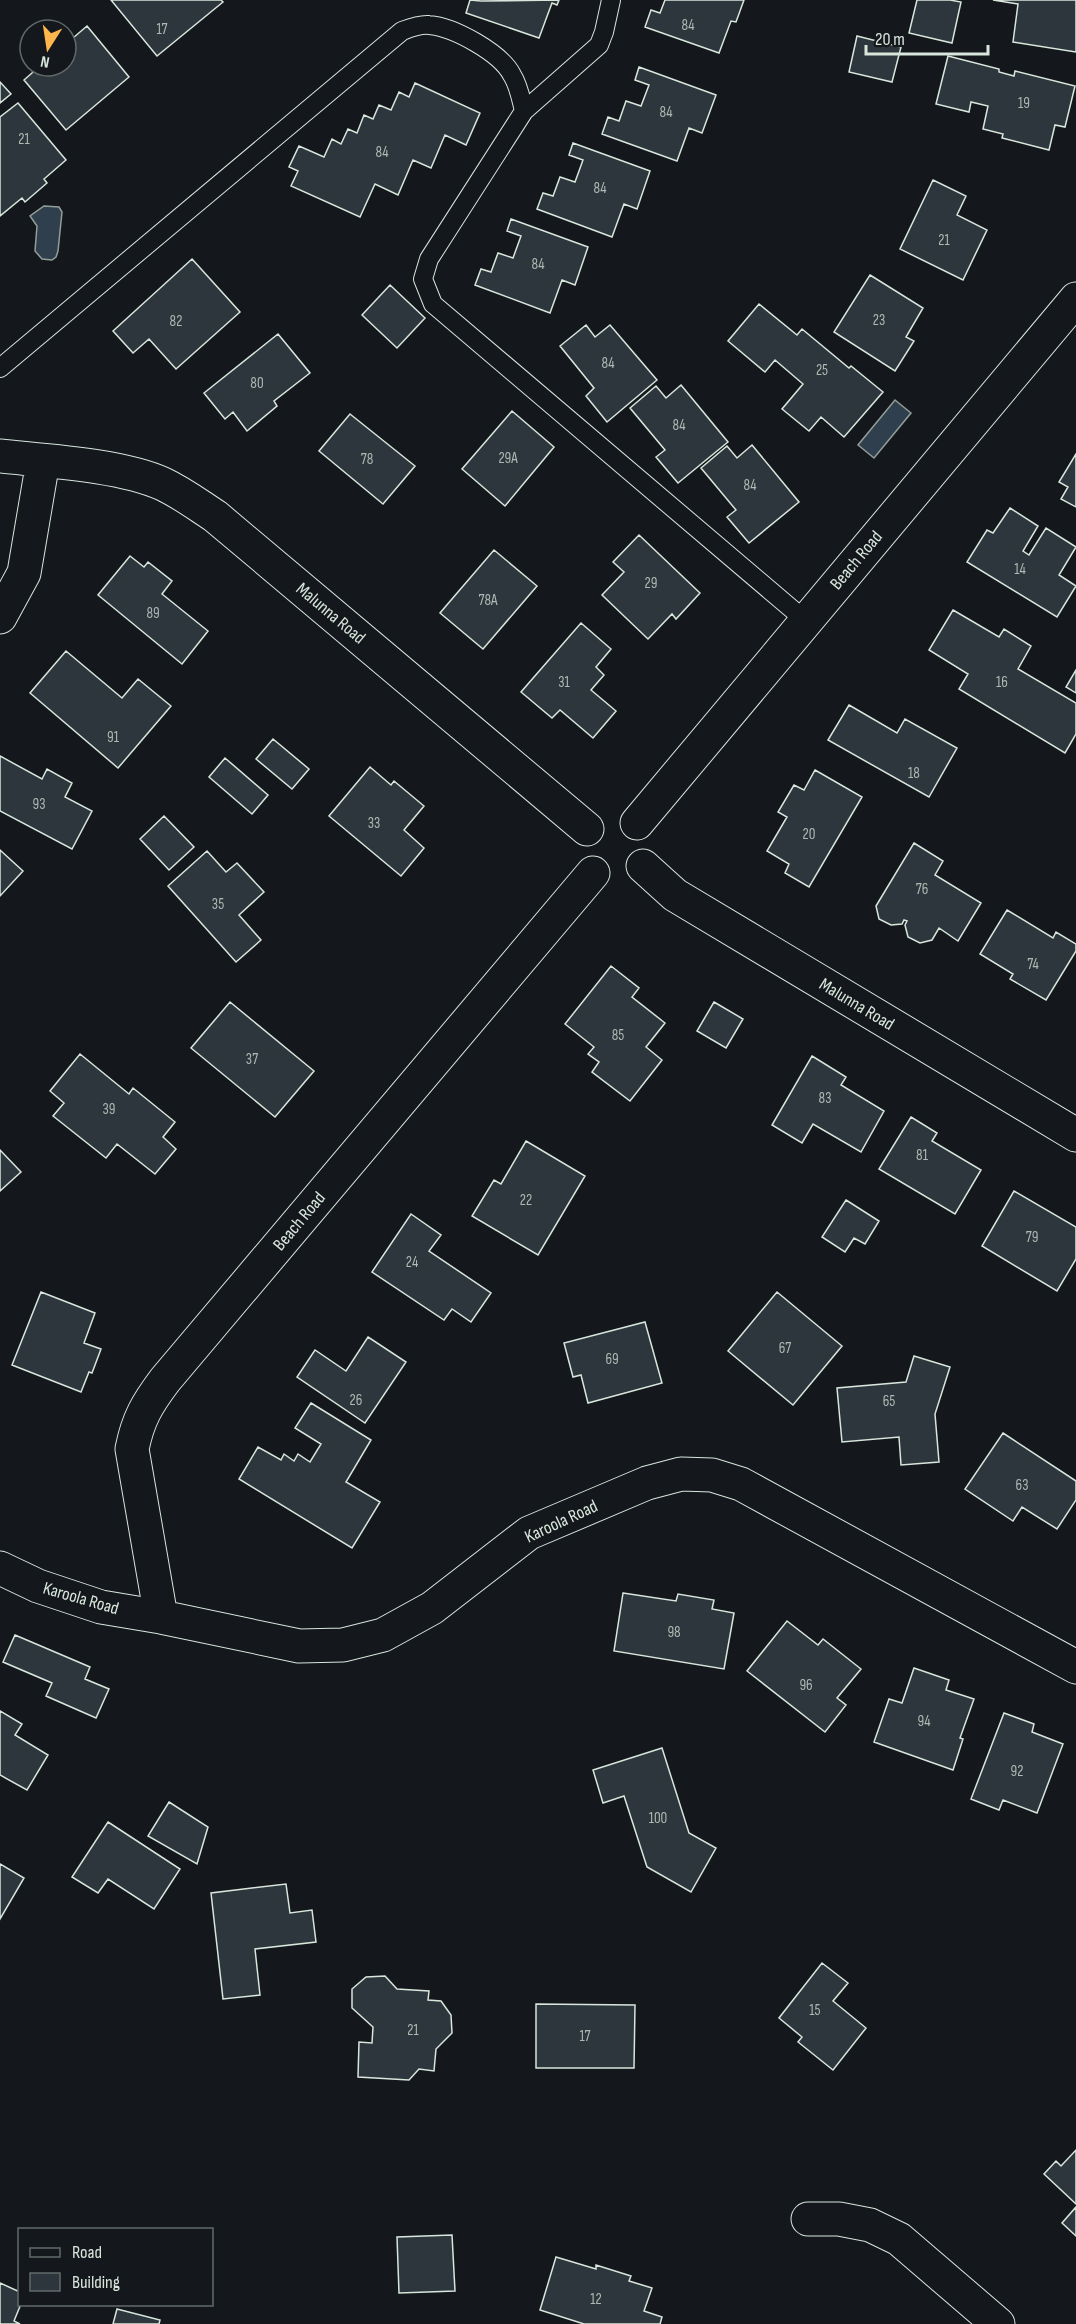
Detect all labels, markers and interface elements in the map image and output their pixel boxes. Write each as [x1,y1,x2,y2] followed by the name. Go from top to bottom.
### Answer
[681,16,695,35] house number: 84
[18,18,78,78] north arrow
[866,18,988,56] scale bar
[156,20,168,39] house number: 17
[875,29,905,50] text: 20 m
[39,51,51,71] text: N
[1018,94,1030,113] house number: 19
[659,103,673,122] house number: 84
[18,130,30,149] house number: 21
[375,143,389,162] house number: 84
[593,179,607,198] house number: 84
[938,231,950,250] house number: 21
[531,255,545,274] house number: 84
[873,311,885,330] house number: 23
[170,312,182,331] house number: 82
[601,354,615,373] house number: 84
[816,361,828,380] house number: 25
[250,374,264,393] house number: 80
[672,416,686,435] house number: 84
[498,449,518,468] house number: 29A
[361,450,373,469] house number: 78
[743,476,757,495] house number: 84
[826,527,887,594] street label: Beach Road
[1014,560,1026,579] house number: 14
[645,574,657,593] house number: 29
[292,578,369,648] street label: Malunna Road
[479,591,498,610] house number: 78A
[146,604,160,623] house number: 89
[558,673,571,692] house number: 31
[996,673,1008,692] house number: 16
[107,728,120,747] house number: 91
[908,764,920,783] house number: 18
[33,795,45,814] house number: 93
[368,814,380,833] house number: 33
[803,825,815,844] house number: 20
[916,880,928,899] house number: 76
[212,895,224,914] house number: 35
[1027,955,1039,974] house number: 74
[815,974,898,1035] street label: Malunna Road
[612,1026,624,1045] house number: 85
[246,1050,258,1069] house number: 37
[819,1089,831,1108] house number: 83
[103,1100,115,1119] house number: 39
[916,1146,929,1165] house number: 81
[269,1188,330,1255] street label: Beach Road
[520,1191,532,1210] house number: 22
[1026,1228,1038,1247] house number: 79
[406,1253,418,1272] house number: 24
[779,1339,791,1358] house number: 67
[605,1350,619,1369] house number: 69
[350,1391,362,1410] house number: 26
[883,1392,895,1411] house number: 65
[1016,1476,1028,1495] house number: 63
[521,1495,601,1547] street label: Karoola Road
[41,1578,121,1619] street label: Karoola Road
[667,1623,681,1642] house number: 98
[799,1676,813,1695] house number: 96
[918,1712,930,1731] house number: 94
[1011,1762,1023,1781] house number: 92
[649,1809,667,1828] house number: 100
[809,2001,821,2020] house number: 15
[407,2021,419,2040] house number: 21
[579,2027,591,2046] house number: 17
[18,2228,213,2306] legend
[72,2242,102,2263] text: Road
[72,2272,120,2293] text: Building
[590,2290,602,2309] house number: 12

